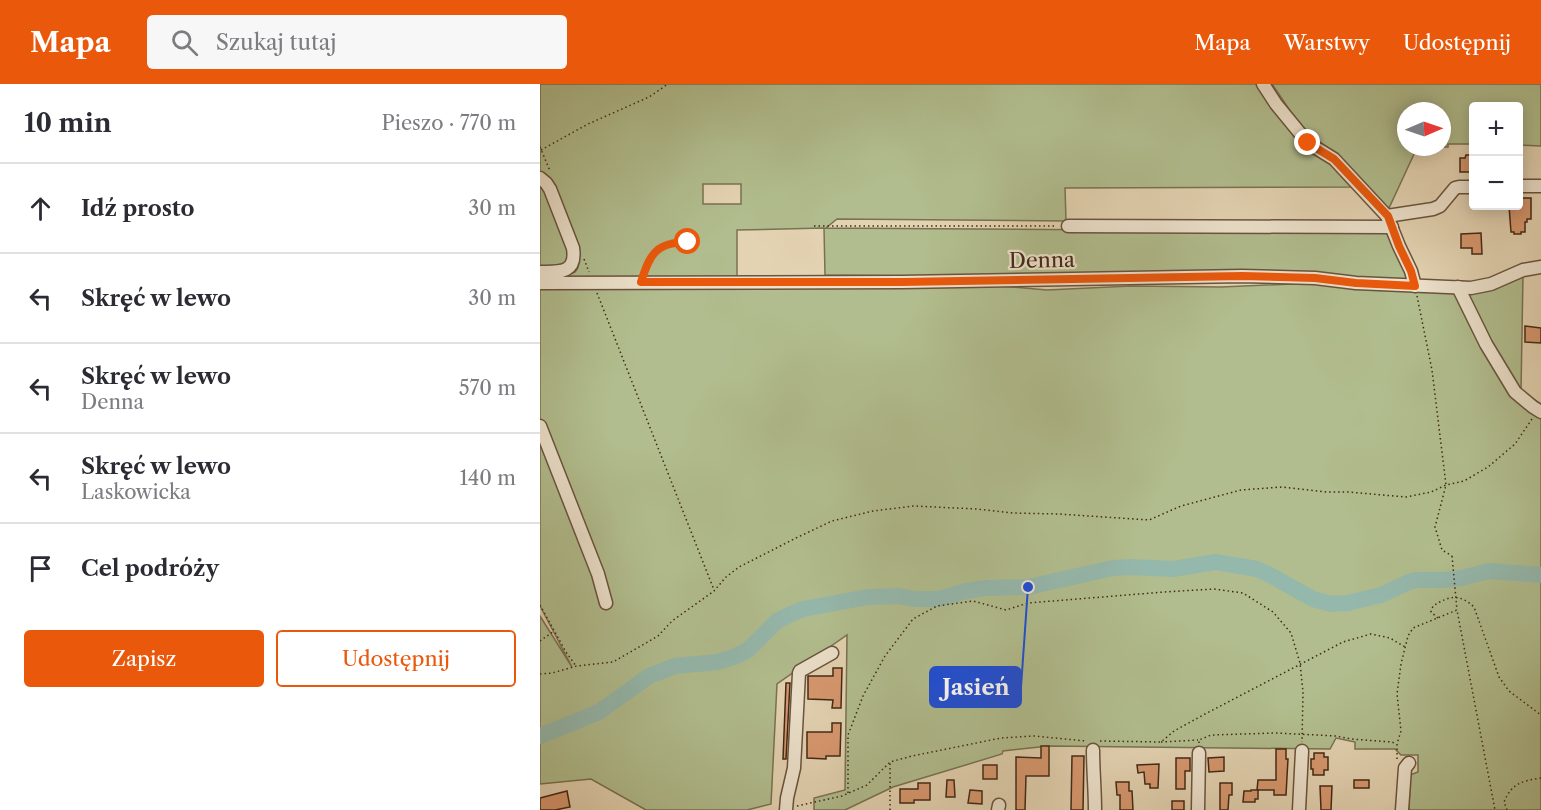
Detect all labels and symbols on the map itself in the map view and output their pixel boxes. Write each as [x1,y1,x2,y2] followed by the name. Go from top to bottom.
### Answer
[1397,102,1451,156] north arrow
[1294,129,1320,155] route end
[674,228,700,254] route start
[1009,247,1076,273] street label: Denna
[930,667,1021,707] callout: Jasień
[938,674,1010,701] text: Jasień

